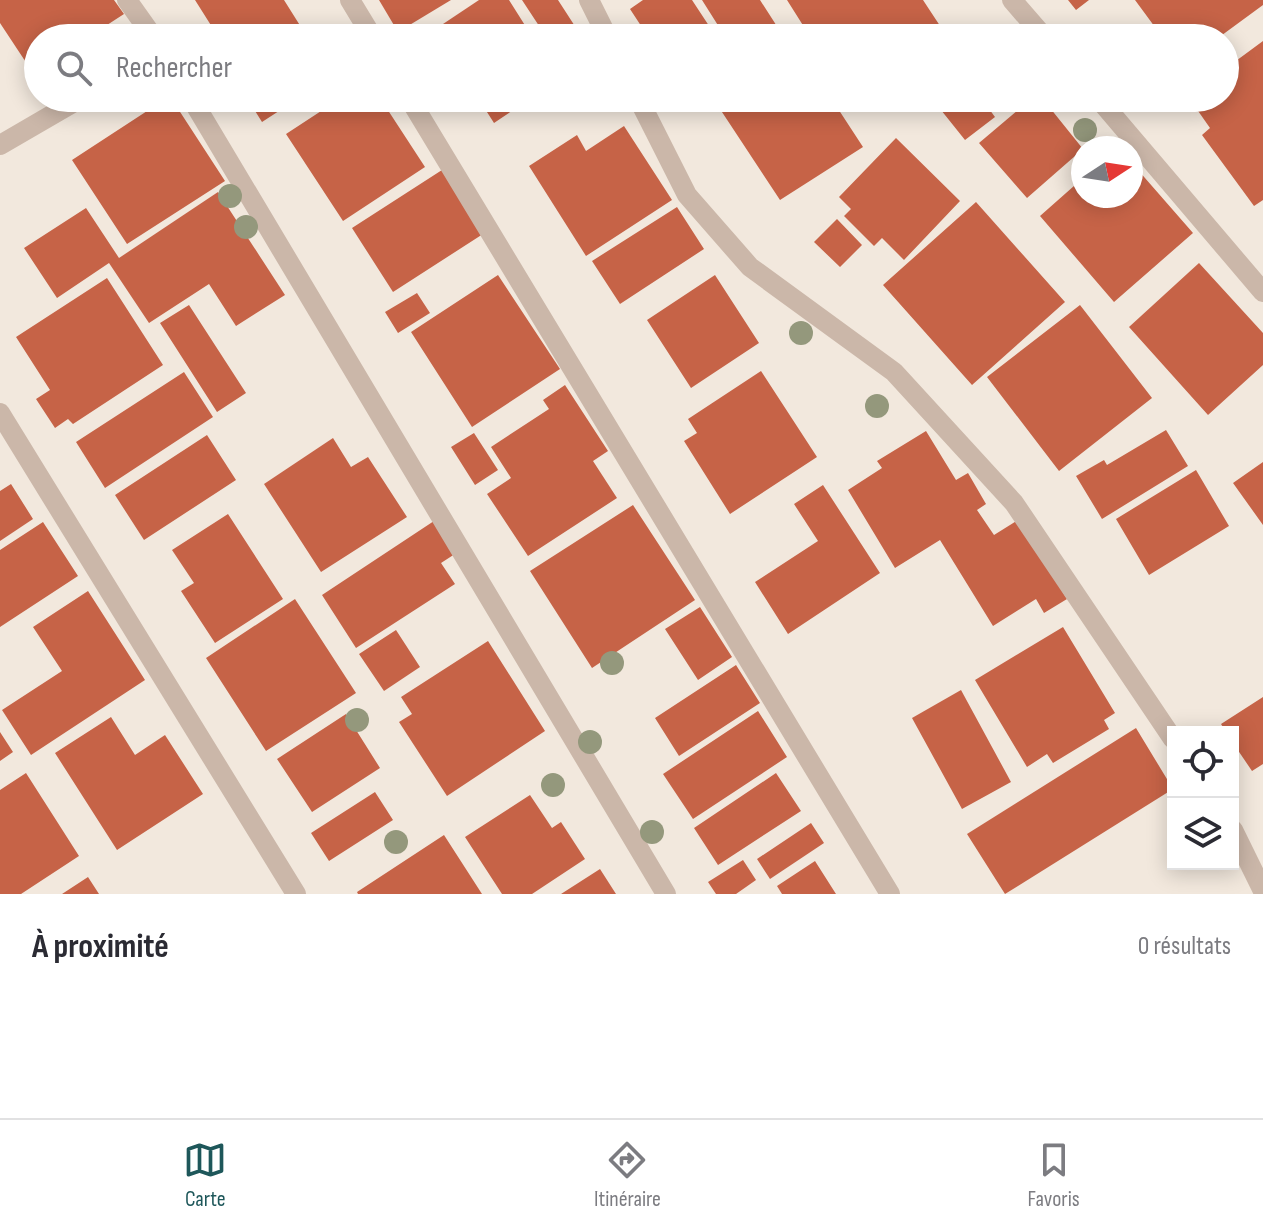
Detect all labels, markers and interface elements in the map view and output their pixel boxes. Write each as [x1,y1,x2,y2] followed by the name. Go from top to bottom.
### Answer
[24,24,1239,112] search box
[52,46,96,90] icon: search
[116,50,232,86] text: Rechercher
[1071,136,1143,208] north arrow
[1167,726,1239,870] map controls
[1167,726,1239,798] button: locate
[1167,798,1239,870] button: layers
[32,926,169,967] text: À proximité
[1138,931,1231,962] text: 0 résultats
[183,1138,227,1213] tab: Carte
[594,1138,661,1213] tab: Itinéraire
[1028,1138,1080,1213] tab: Favoris

